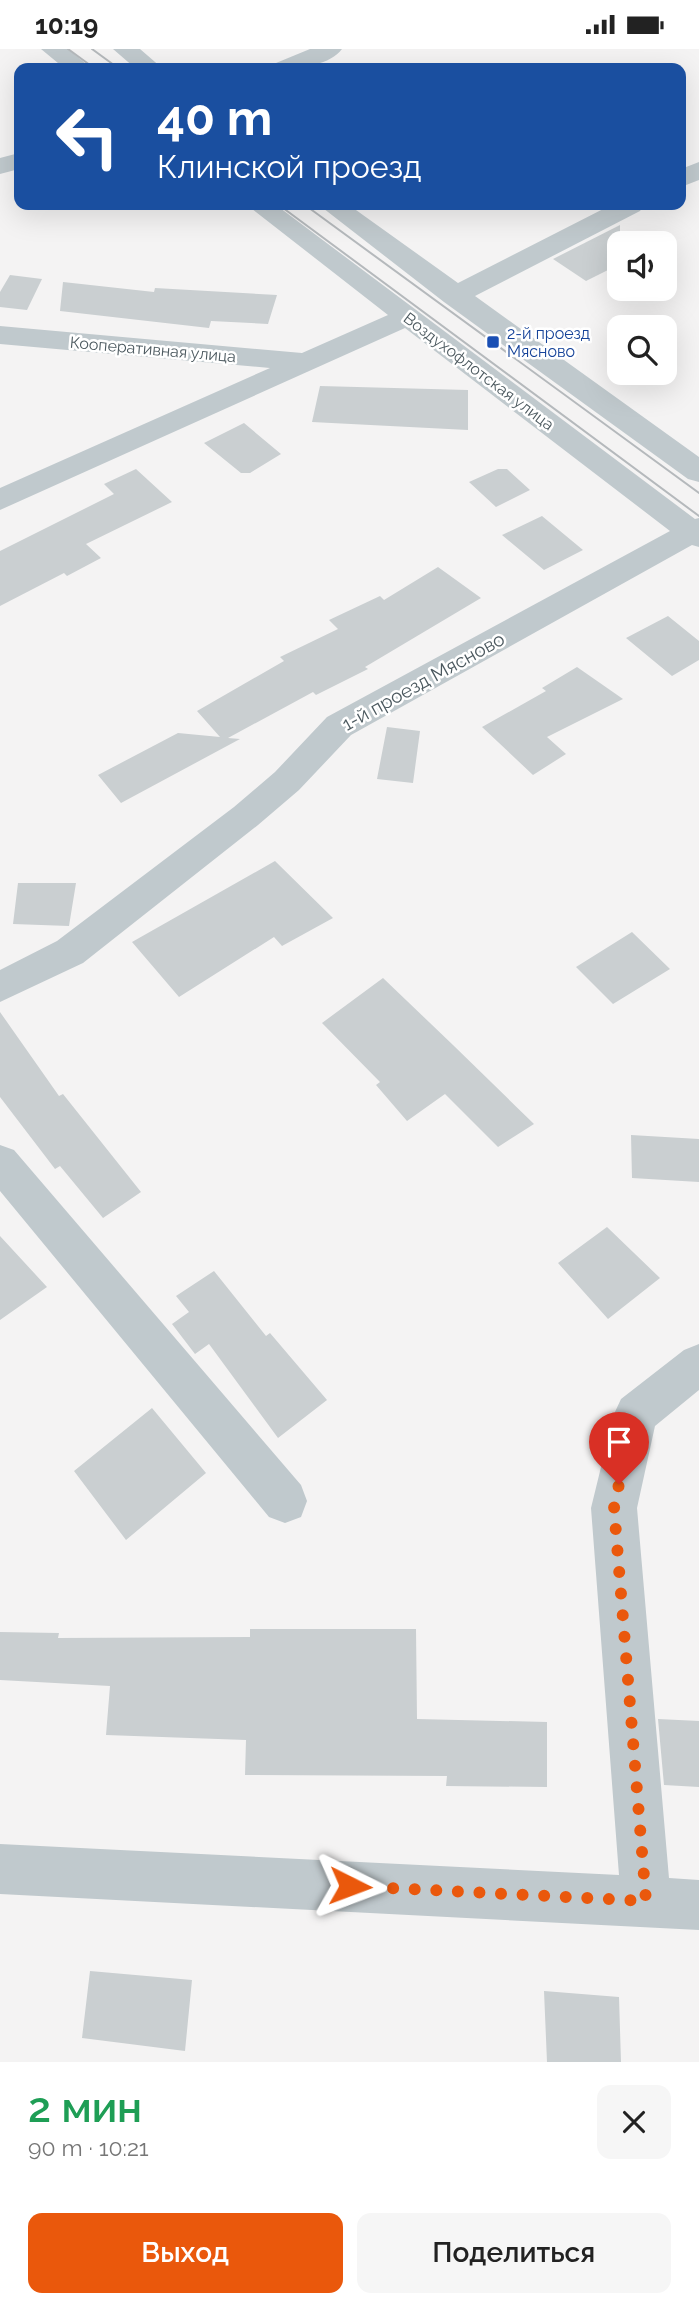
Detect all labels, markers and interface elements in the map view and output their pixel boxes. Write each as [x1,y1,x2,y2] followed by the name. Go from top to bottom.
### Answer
[35,10,98,40] text: 10:19
[157,89,272,146] text: 40 m
[42,91,133,182] icon: left
[157,148,422,185] text: Клинской проезд
[607,231,677,385] map controls
[607,231,677,301] button: sound
[400,309,558,434] street label: Воздухофлотская улица
[607,315,677,385] button: search
[507,324,590,361] place label: 2-й проезд Мясново
[69,333,237,366] street label: Кооперативная улица
[485,334,501,350] marker: 2-й проезд Мясново
[338,627,508,735] street label: 1-й проезд Мясново
[589,1412,649,1484] pin
[600,1423,638,1461] icon: arrive
[313,1849,387,1923] position arrow
[28,2083,142,2132] text: 2 мин
[597,2085,671,2159] button: close
[28,2134,149,2161] text: 90 m · 10:21
[28,2213,343,2293] button: Выход
[357,2213,671,2293] button: Поделиться

